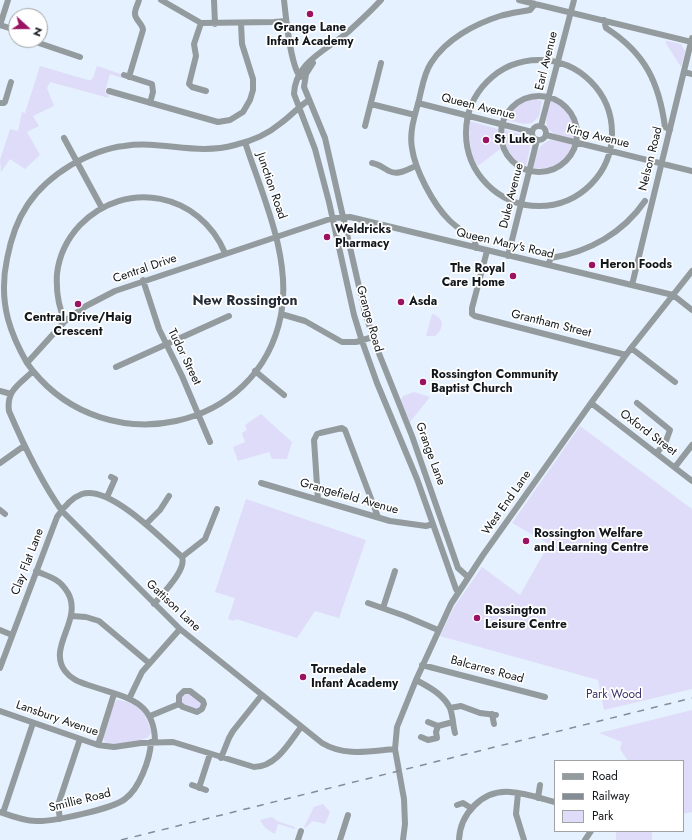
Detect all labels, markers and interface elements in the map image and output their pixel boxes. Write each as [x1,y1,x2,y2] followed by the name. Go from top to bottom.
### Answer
[8,8,48,48] north arrow
[305,9,315,19] marker: Grange Lane Infant Academy
[266,21,354,49] place label: Grange Lane Infant Academy
[29,25,47,39] text: N
[533,30,561,92] street label: Earl Avenue
[440,91,516,123] street label: Queen Avenue
[565,122,631,152] street label: King Avenue
[636,126,666,192] street label: Nelson Road
[494,133,536,147] place label: St Luke
[481,135,491,145] marker: St Luke
[253,151,289,221] street label: Junction Road
[497,162,527,230] street label: Duke Avenue
[335,223,391,251] place label: Weldricks Pharmacy
[455,226,555,262] street label: Queen Mary's Road
[322,232,332,242] marker: Weldricks Pharmacy
[111,251,179,287] street label: Central Drive
[600,258,672,272] place label: Heron Foods
[587,260,597,270] marker: Heron Foods
[442,262,505,290] place label: The Royal Care Home
[508,271,518,281] marker: The Royal Care Home
[353,284,385,354] street label: Grange Road
[192,294,298,310] district label: New Rossington
[409,295,437,309] place label: Asda
[396,297,406,307] marker: Asda
[73,299,83,309] marker: Central Drive/Haig Crescent
[509,307,593,341] street label: Grantham Street
[24,311,132,339] place label: Central Drive/Haig Crescent
[164,327,204,387] street label: Tudor Street
[431,368,558,396] place label: Rossington Community Baptist Church
[418,377,428,387] marker: Rossington Community Baptist Church
[617,407,679,459] street label: Oxford Street
[412,421,448,487] street label: Grange Lane
[479,468,535,538] street label: West End Lane
[298,476,400,518] street label: Grangefield Avenue
[9,527,47,597] street label: Clay Flat Lane
[534,527,649,555] place label: Rossington Welfare and Learning Centre
[521,536,531,546] marker: Rossington Welfare and Learning Centre
[143,577,203,635] street label: Gattison Lane
[485,604,567,632] place label: Rossington Leisure Centre
[472,613,482,623] marker: Rossington Leisure Centre
[449,653,525,687] street label: Balcarres Road
[311,663,398,691] place label: Tornedale Infant Academy
[298,672,308,682] marker: Tornedale Infant Academy
[586,688,642,702] park label: Park Wood
[14,698,100,740] street label: Lansbury Avenue
[554,760,684,832] legend
[592,767,618,785] text: Road
[48,786,112,816] street label: Smillie Road
[592,787,630,805] text: Railway
[592,807,613,825] text: Park

